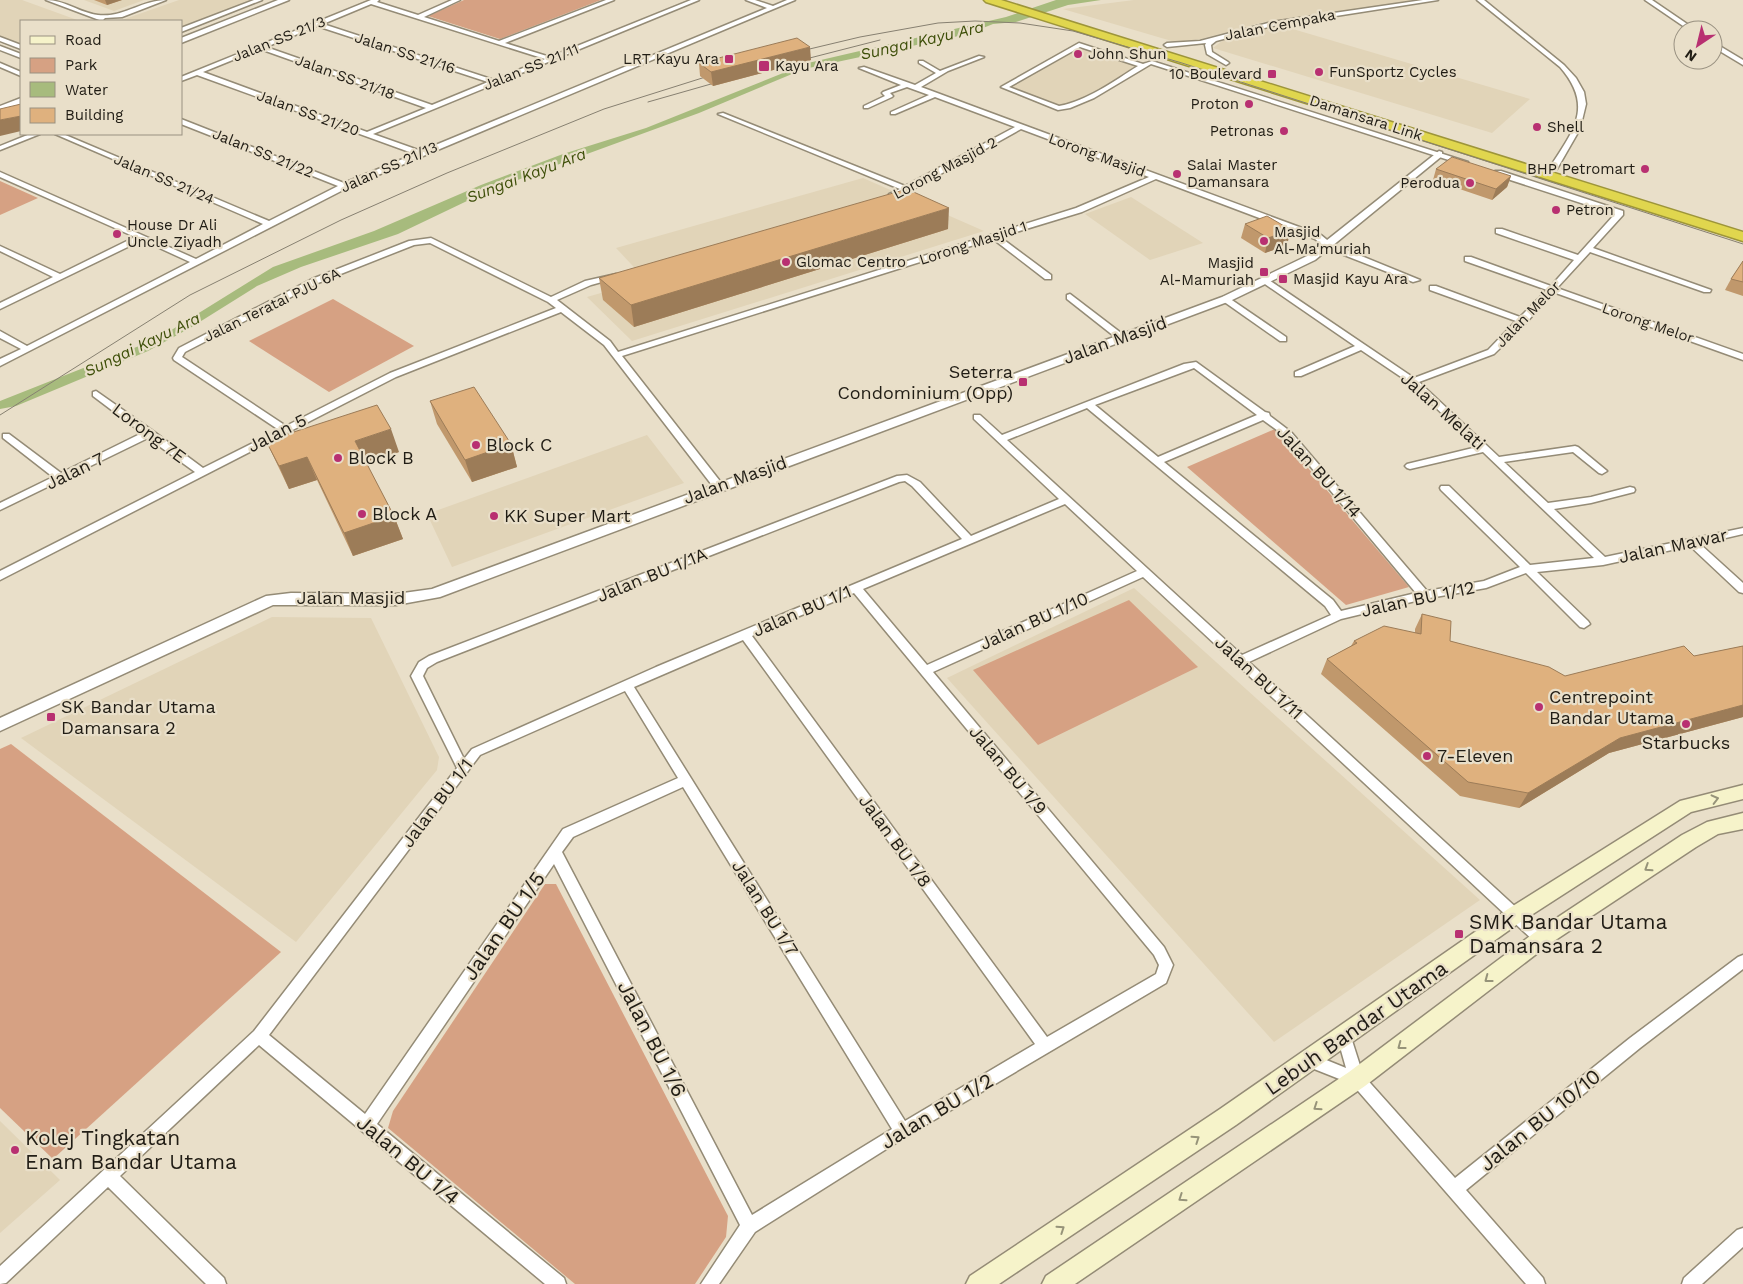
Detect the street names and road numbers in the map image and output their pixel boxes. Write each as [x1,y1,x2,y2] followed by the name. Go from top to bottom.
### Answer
[1223,5,1337,45] street label: Jalan Cempaka
[230,12,328,66] street label: Jalan SS 21/3
[352,28,458,78] street label: Jalan SS 21/16
[481,40,581,94] street label: Jalan SS 21/11
[293,51,397,103] street label: Jalan SS 21/18
[254,86,362,140] street label: Jalan SS 21/20
[1307,91,1425,145] street label: Damansara Link
[210,125,316,181] street label: Jalan SS 21/22
[1046,129,1148,181] street label: Lorong Masjid
[890,133,1000,203] street label: Lorong Masjid 2
[338,138,440,196] street label: Jalan SS 21/13
[111,150,217,208] street label: Jalan SS 21/24
[917,217,1029,269] street label: Lorong Masjid 1
[201,264,343,346] street label: Jalan Teratai PJU 6A
[1492,277,1564,351] street label: Jalan Melor
[1600,299,1696,347] street label: Lorong Melor
[1060,311,1170,368] street label: Jalan Masjid
[1397,367,1490,454] street label: Jalan Melati
[108,398,190,467] street label: Lorong 7E
[244,409,310,456] street label: Jalan 5
[1273,421,1366,522] street label: Jalan BU 1/14
[42,447,107,494] street label: Jalan 7
[680,451,790,508] street label: Jalan Masjid
[1617,524,1729,567] street label: Jalan Mawar
[594,543,710,606] street label: Jalan BU 1/1A
[1359,576,1477,621] street label: Jalan BU 1/12
[749,580,854,641] street label: Jalan BU 1/1
[297,587,405,608] street label: Jalan Masjid
[976,587,1091,654] street label: Jalan BU 1/10
[1211,632,1308,724] street label: Jalan BU 1/11
[965,721,1052,818] street label: Jalan BU 1/9
[397,754,477,851] street label: Jalan BU 1/1
[855,790,936,891] street label: Jalan BU 1/8
[728,856,803,959] street label: Jalan BU 1/7
[457,867,550,985] street label: Jalan BU 1/5
[1260,955,1452,1100] street label: Lebuh Bandar Utama
[612,977,692,1101] street label: Jalan BU 1/6
[1474,1063,1605,1176] street label: Jalan BU 10/10
[876,1067,998,1154] street label: Jalan BU 1/2
[352,1109,465,1210] street label: Jalan BU 1/4

